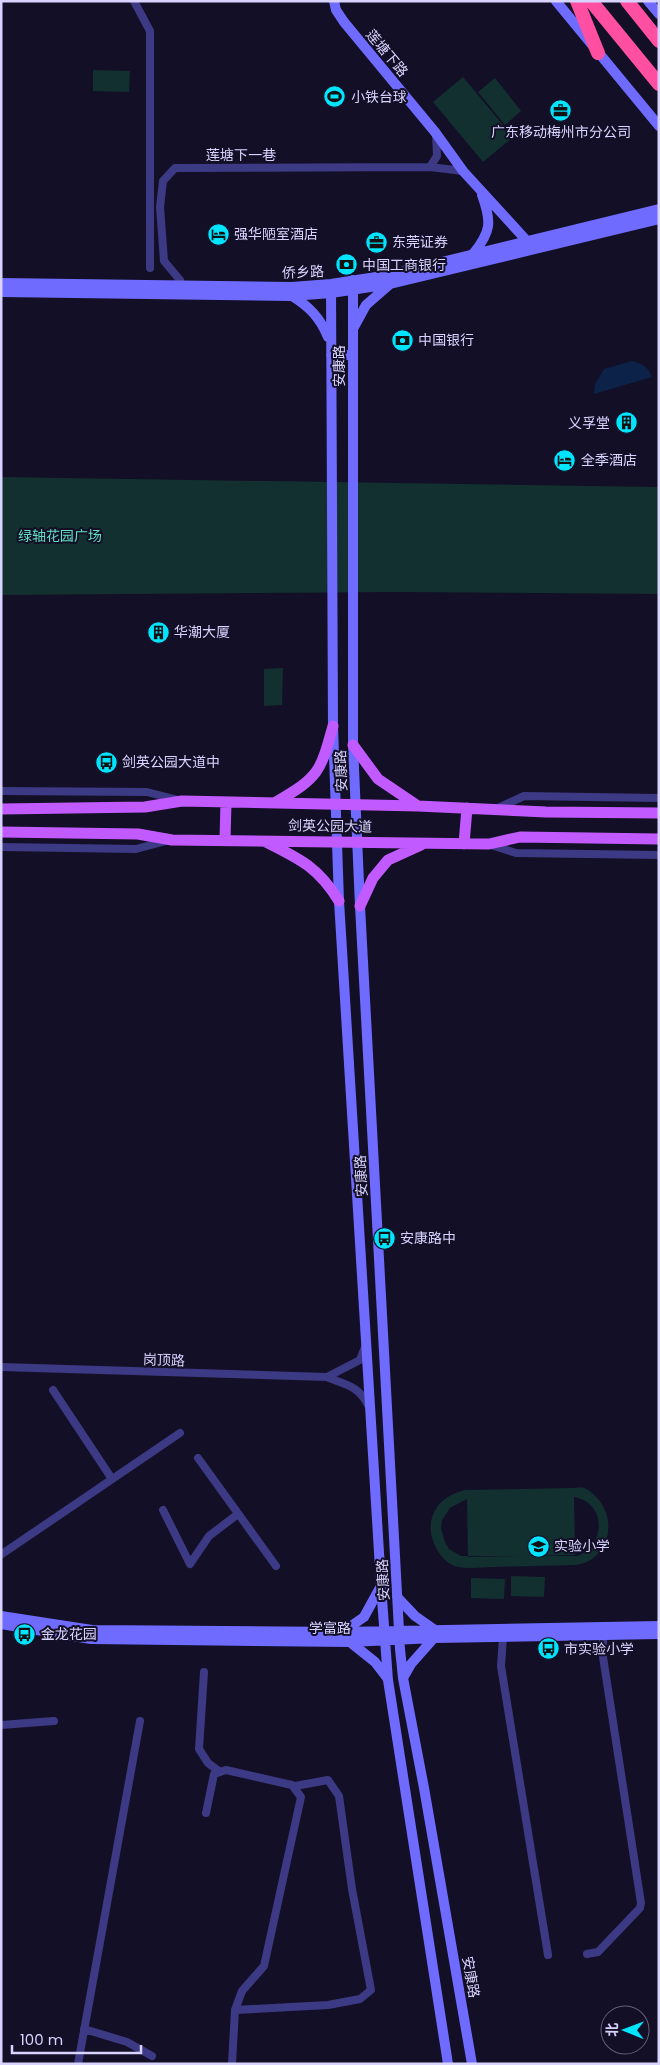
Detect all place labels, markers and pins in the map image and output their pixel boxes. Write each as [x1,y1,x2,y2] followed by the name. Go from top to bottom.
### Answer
[323,85,347,109] sports icon: 小铁台球
[351,87,407,107] place label: 小铁台球
[549,98,573,122] office icon: 广东移动梅州市分公司
[491,122,631,142] place label: 广东移动梅州市分公司
[206,222,230,246] hotel icon: 强华陋室酒店
[234,224,318,244] place label: 强华陋室酒店
[364,230,388,254] office icon: 东莞证券
[392,232,448,252] place label: 东莞证券
[334,253,358,277] bank icon: 中国工商银行
[362,255,446,275] place label: 中国工商银行
[390,328,414,352] bank icon: 中国银行
[418,330,474,350] place label: 中国银行
[614,411,638,435] building icon: 义孚堂
[568,413,610,433] place label: 义孚堂
[553,448,577,472] hotel icon: 全季酒店
[581,450,637,470] place label: 全季酒店
[146,620,170,644] building icon: 华潮大厦
[174,622,230,642] place label: 华潮大厦
[94,750,118,774] bus stop icon: 剑英公园大道中
[122,752,220,772] place label: 剑英公园大道中
[372,1226,396,1250] bus stop icon: 安康路中
[400,1228,456,1248] place label: 安康路中
[526,1534,550,1558] school or university icon: 实验小学
[554,1536,610,1556] place label: 实验小学
[13,1622,37,1646] bus stop icon: 金龙花园
[41,1624,97,1644] place label: 金龙花园
[536,1637,560,1661] bus stop icon: 市实验小学
[564,1639,634,1659] place label: 市实验小学

